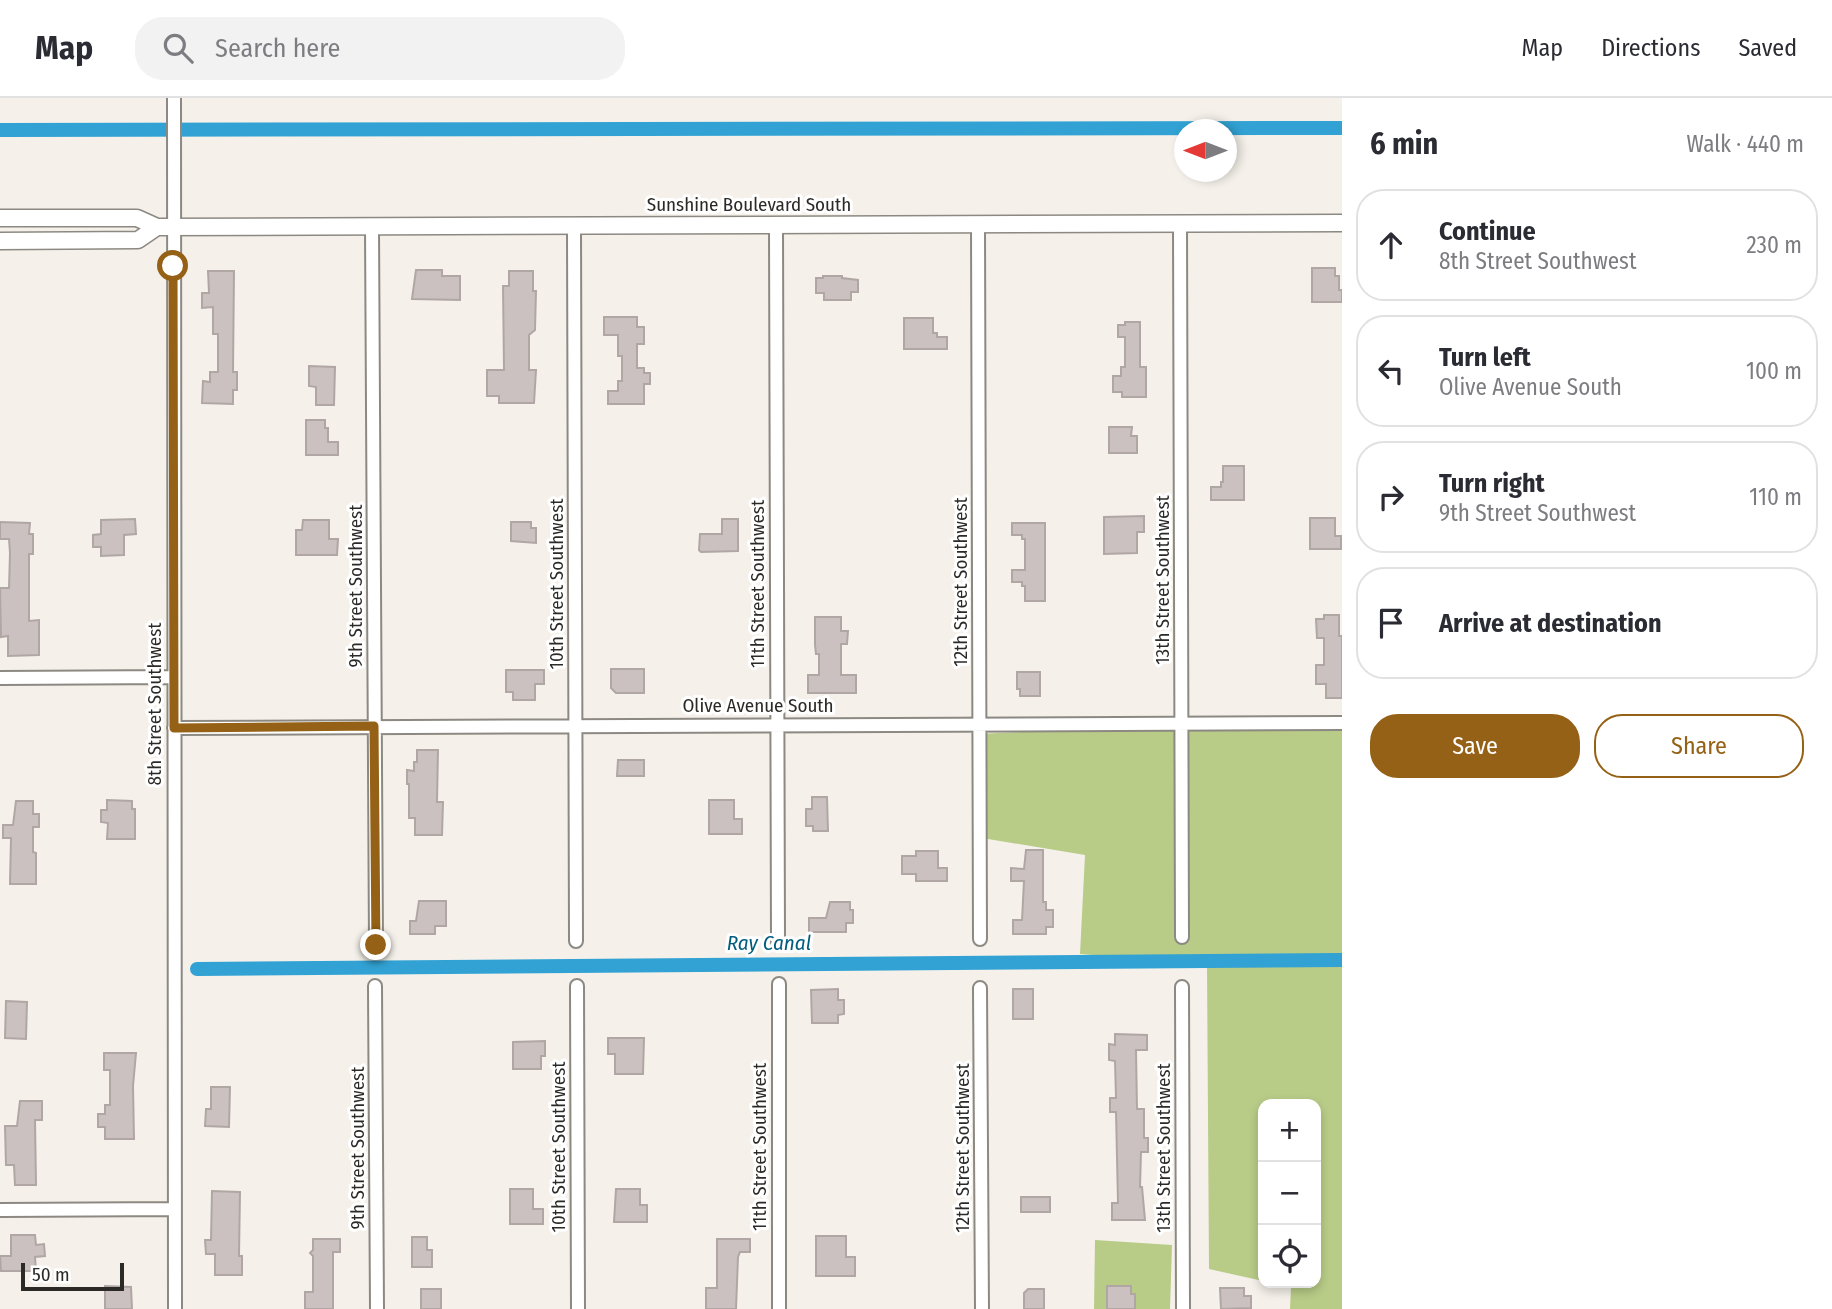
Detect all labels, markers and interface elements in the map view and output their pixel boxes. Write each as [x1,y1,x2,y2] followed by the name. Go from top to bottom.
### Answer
[135,17,625,80] search box
[35,28,93,68] text: Map
[159,29,197,67] icon: search
[215,33,340,64] text: Search here
[1522,34,1563,62] text: Map
[1601,34,1700,62] text: Directions
[1738,34,1797,62] text: Saved
[1174,119,1237,182] north arrow
[1370,126,1438,162] text: 6 min
[1687,130,1804,158] text: Walk · 440 m
[647,193,851,216] street label: Sunshine Boulevard South
[1439,216,1536,247] text: Continue
[1372,226,1410,264] icon: ahead
[1746,231,1802,259] text: 230 m
[1439,247,1636,275] text: 8th Street Southwest
[157,250,188,281] route start
[1439,342,1531,373] text: Turn left
[1372,352,1410,390] icon: left
[1746,357,1802,385] text: 100 m
[1439,373,1622,401] text: Olive Avenue South
[1439,468,1545,499] text: Turn right
[1372,478,1410,516] icon: right
[1749,483,1802,511] text: 110 m
[1151,494,1174,665] street label: 13th Street Southwest
[949,497,972,667] street label: 12th Street Southwest
[545,498,568,669] street label: 10th Street Southwest
[746,499,769,668] street label: 11th Street Southwest
[1439,499,1636,527] text: 9th Street Southwest
[344,504,367,667] street label: 9th Street Southwest
[1372,604,1410,642] icon: arrive
[1439,608,1662,639] text: Arrive at destination
[143,622,166,786] street label: 8th Street Southwest
[682,694,834,717] street label: Olive Avenue South
[1370,714,1580,778] button: Save
[1594,714,1804,778] button: Share
[360,929,391,960] route end
[727,930,811,956] water label: Ray Canal
[547,1061,570,1232] street label: 10th Street Southwest
[748,1062,771,1231] street label: 11th Street Southwest
[1152,1062,1175,1233] street label: 13th Street Southwest
[951,1063,974,1233] street label: 12th Street Southwest
[346,1066,369,1229] street label: 9th Street Southwest
[1258,1099,1321,1288] map controls
[1258,1099,1321,1162] button: +
[1258,1162,1321,1225] button: −
[1258,1225,1321,1288] button: locate
[21,1260,124,1292] scale bar
[32,1263,70,1286] text: 50 m

